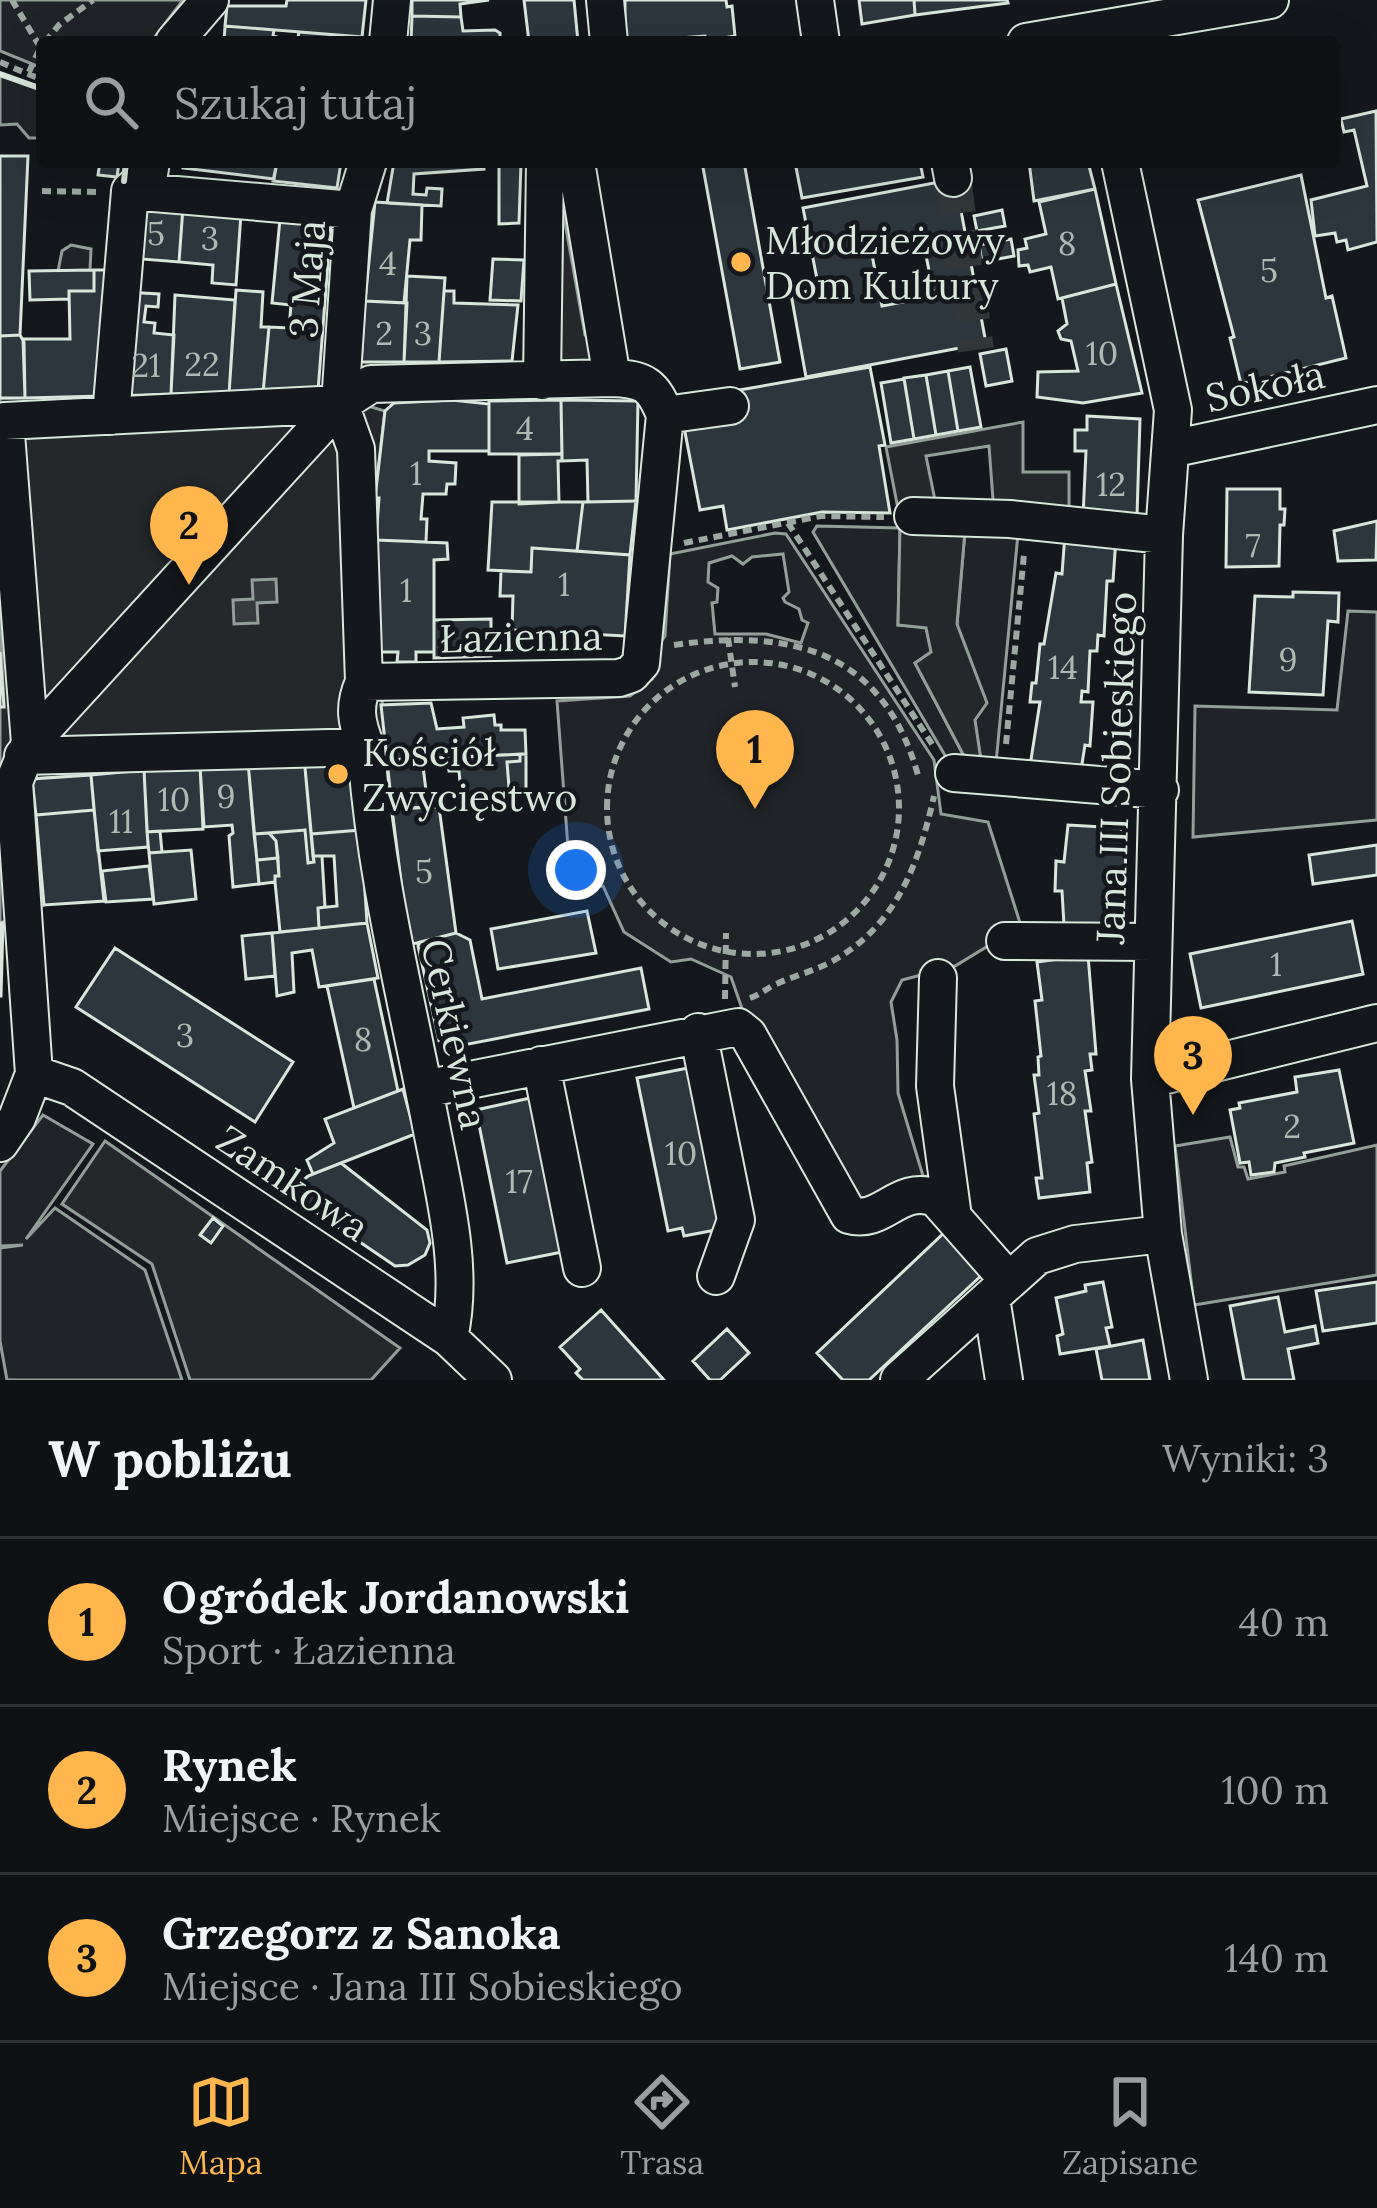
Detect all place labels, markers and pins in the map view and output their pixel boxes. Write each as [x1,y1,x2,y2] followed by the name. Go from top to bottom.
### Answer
[765,215,1005,310] place label: Młodzieżowy Dom Kultury
[728,249,754,275] marker: Młodzieżowy Dom Kultury
[150,486,228,585] pin: 2
[716,710,794,809] pin: 1
[362,727,577,822] place label: Kościół Zwycięstwo
[325,761,351,787] marker: Kościół Zwycięstwo
[1154,1016,1232,1115] pin: 3

